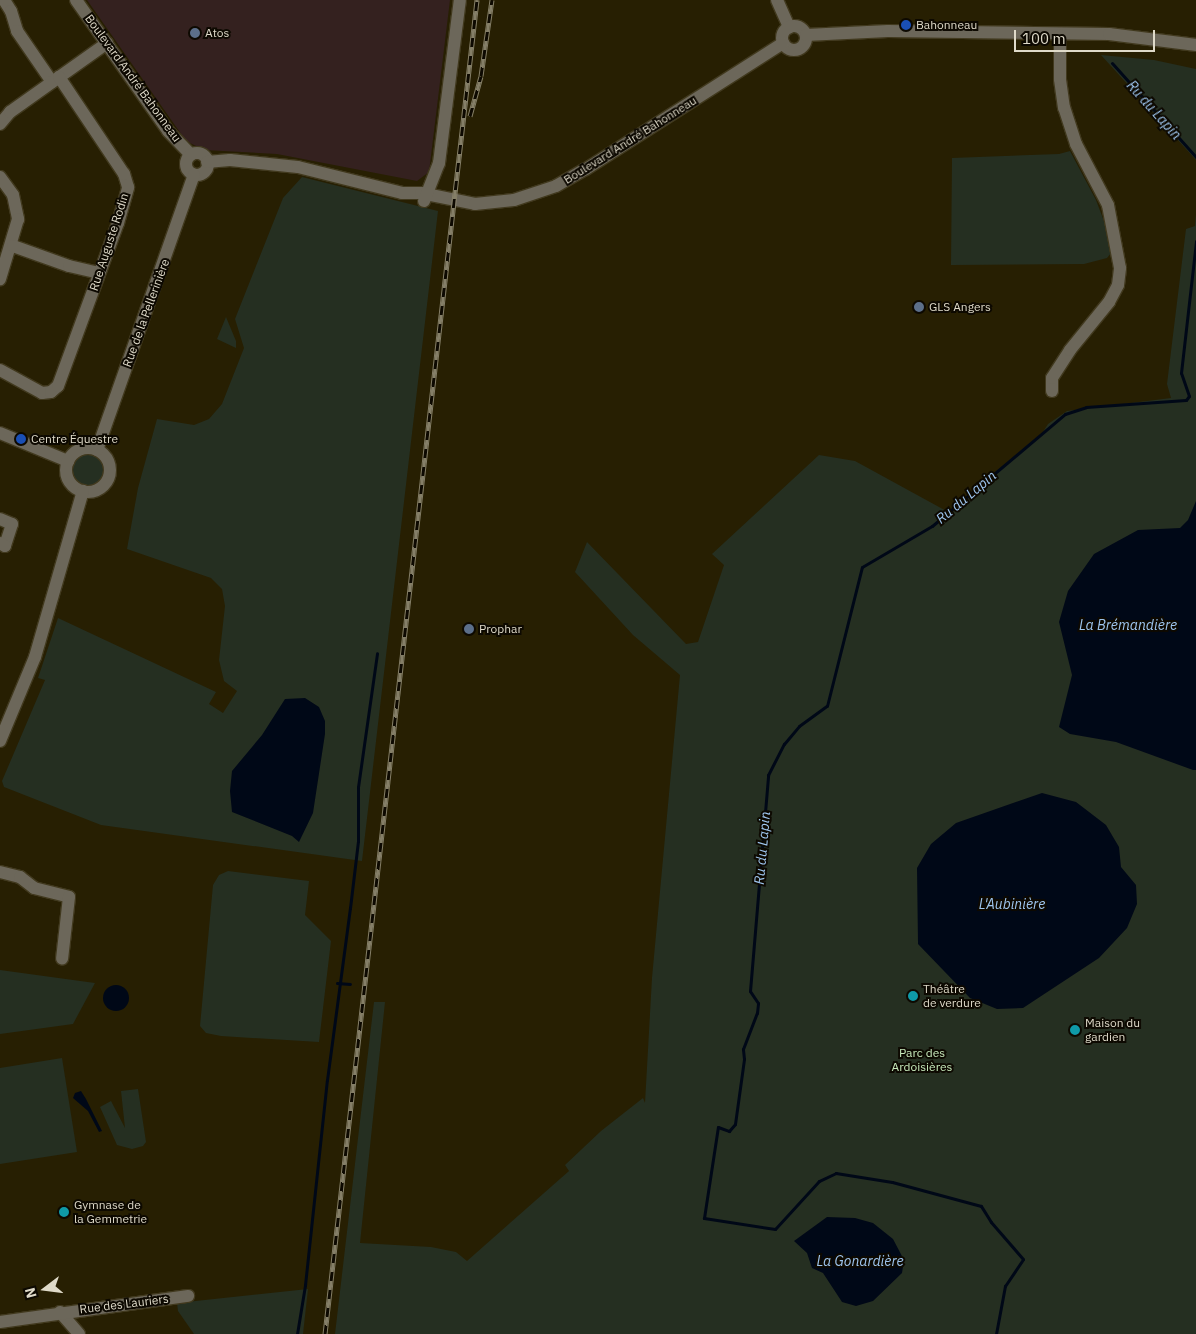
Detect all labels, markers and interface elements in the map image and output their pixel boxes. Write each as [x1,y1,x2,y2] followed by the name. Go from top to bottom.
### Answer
[82,12,184,144] street label: Boulevard André Bahonneau
[916,18,977,32] place label: Bahonneau
[900,19,912,31] marker: Bahonneau
[1016,20,1157,52] scale bar
[205,26,229,40] place label: Atos
[189,27,201,39] marker: Atos
[1022,29,1066,48] text: 100 m
[1123,77,1185,143] water label: Ru du Lapin
[561,93,699,187] street label: Boulevard André Bahonneau
[86,191,132,293] street label: Rue Auguste Rodin
[120,257,172,369] street label: Rue de la Pellerinière
[929,300,991,314] place label: GLS Angers
[913,301,925,313] marker: GLS Angers
[31,432,118,446] place label: Centre Équestre
[15,433,27,445] marker: Centre Équestre
[933,467,999,527] water label: Ru du Lapin
[1079,617,1177,633] water label: La Brémandière
[479,622,522,636] place label: Prophar
[463,623,475,635] marker: Prophar
[750,811,774,885] water label: Ru du Lapin
[979,896,1045,912] water label: L'Aubinière
[923,982,981,1010] place label: Théâtre de verdure
[907,990,919,1002] marker: Théâtre de verdure
[1085,1016,1140,1044] place label: Maison du gardien
[1069,1024,1081,1036] marker: Maison du gardien
[892,1046,952,1074] park label: Parc des Ardoisières
[74,1198,147,1226] place label: Gymnase de la Gemmetrie
[58,1206,70,1218] marker: Gymnase de la Gemmetrie
[816,1253,904,1269] water label: La Gonardière
[20,1264,70,1314] north arrow
[21,1286,41,1300] text: N
[79,1291,169,1317] street label: Rue des Lauriers

